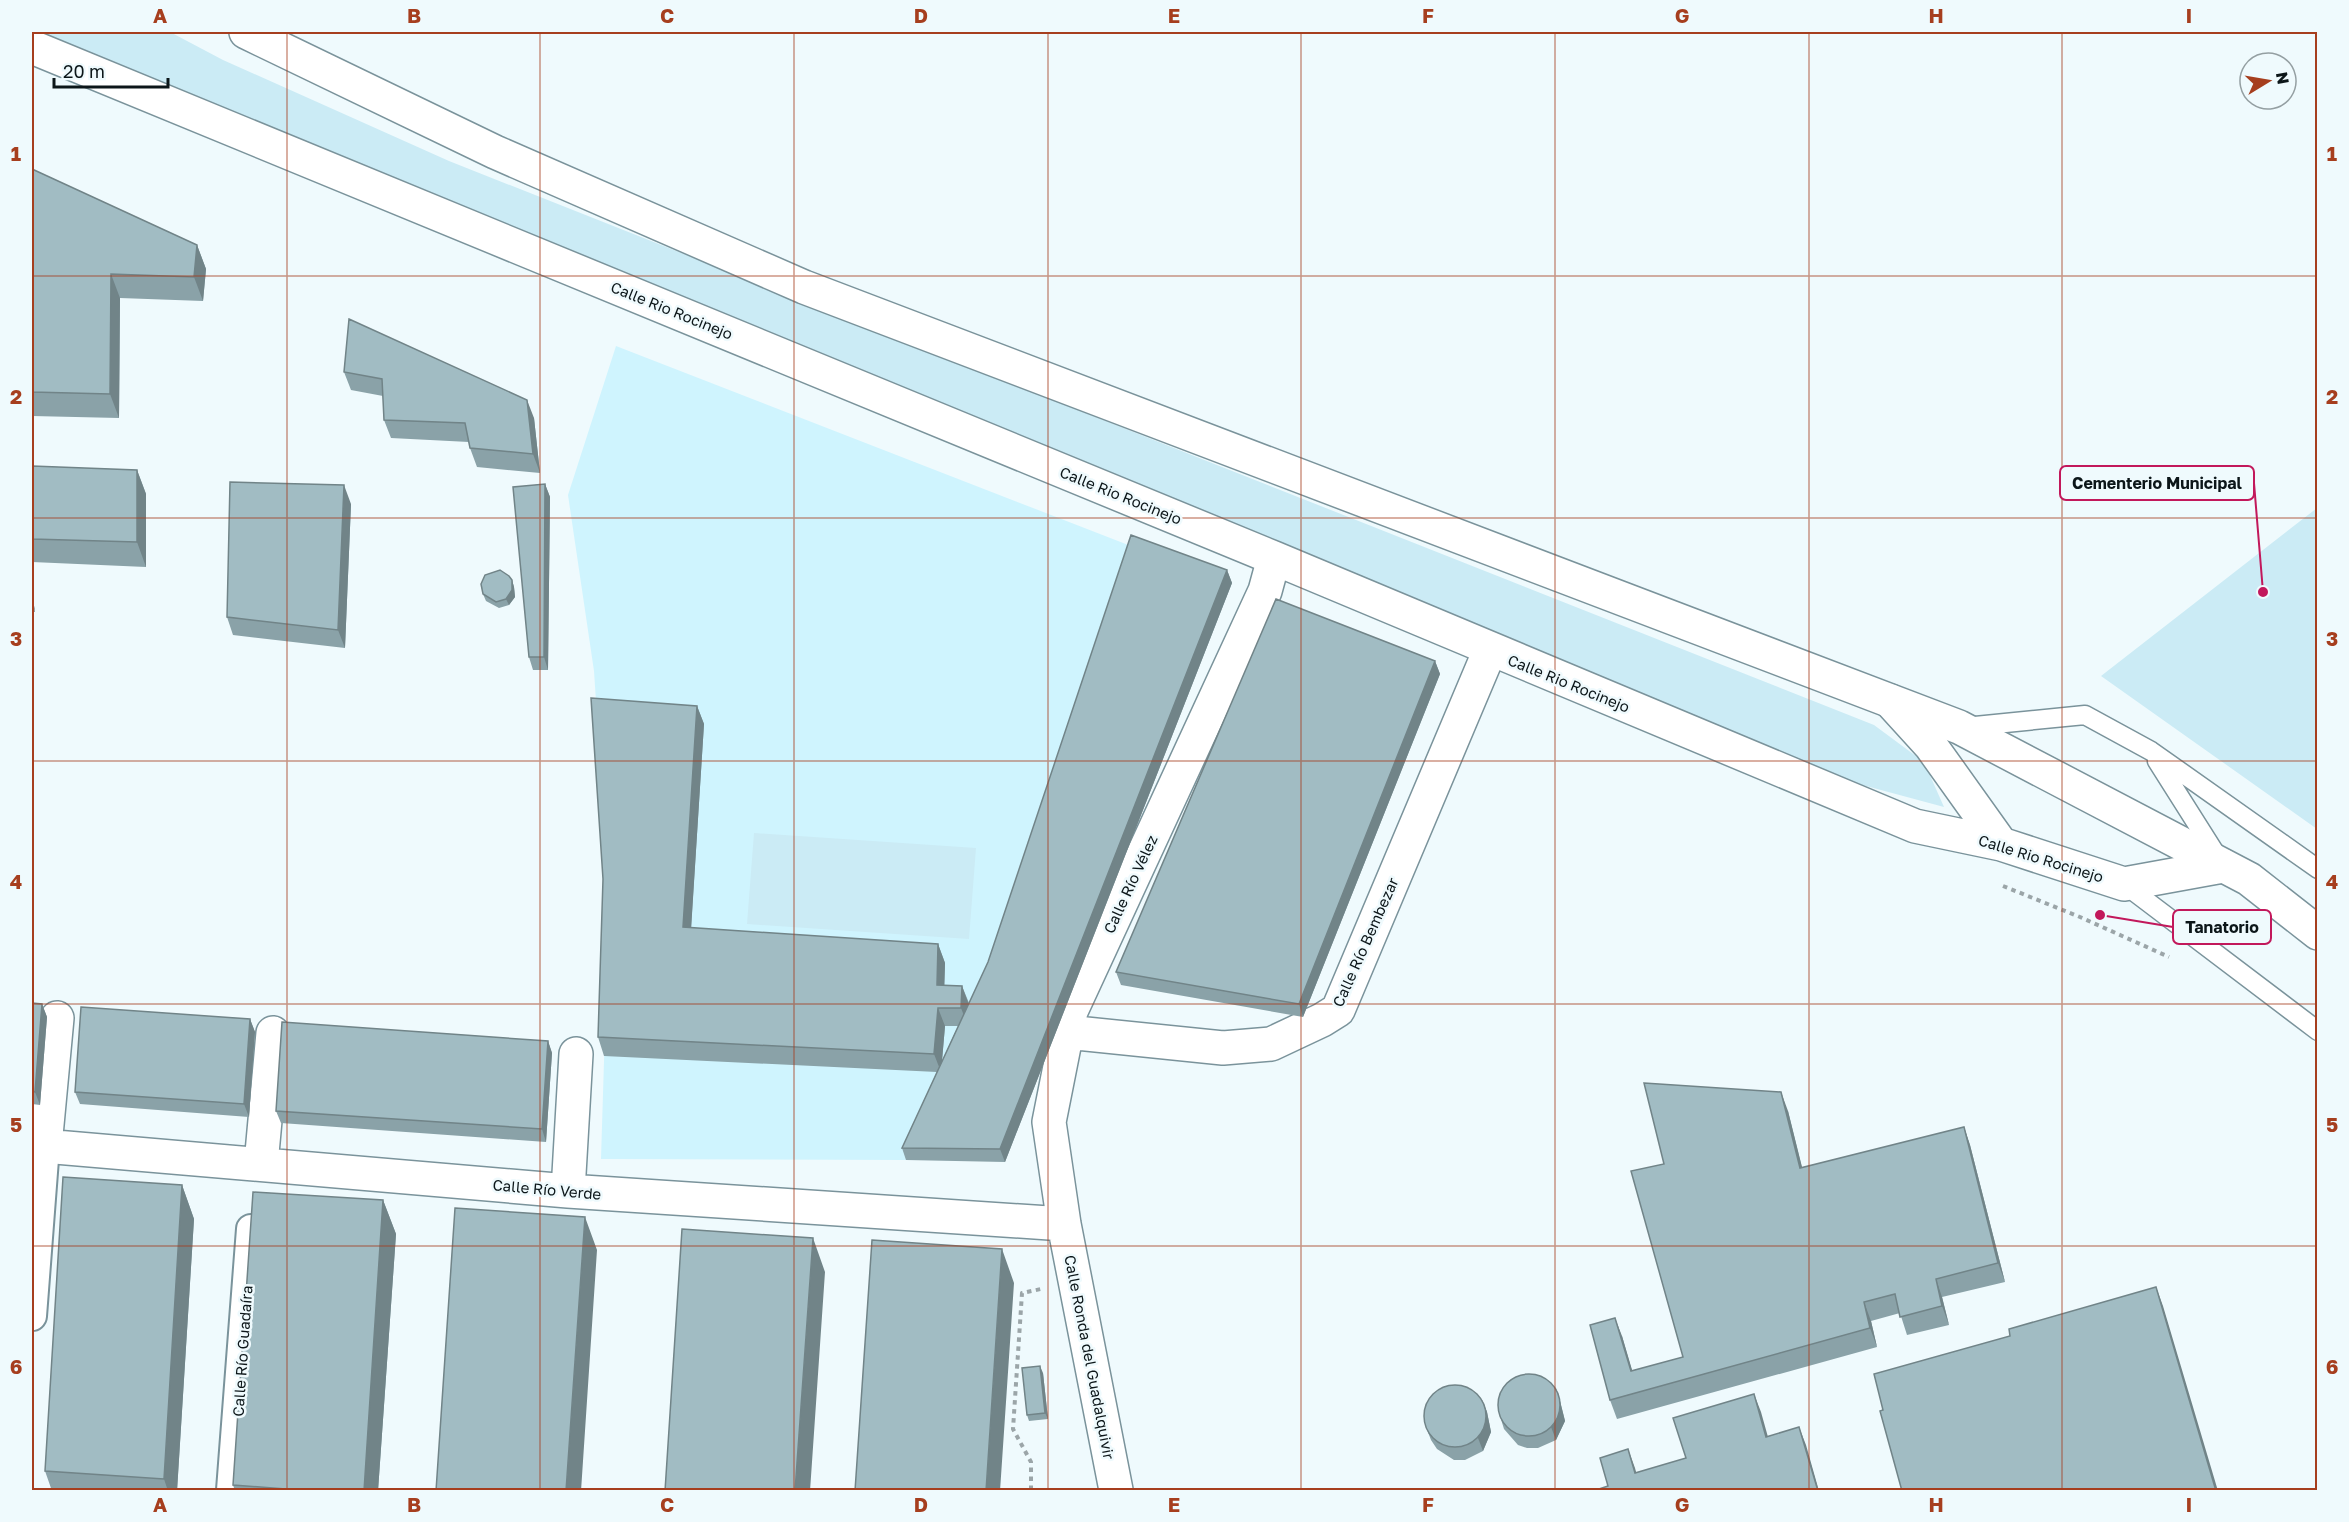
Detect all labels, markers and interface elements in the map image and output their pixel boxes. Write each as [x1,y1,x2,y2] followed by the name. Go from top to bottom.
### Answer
[153,3,167,27] text: A
[407,3,421,27] text: B
[660,3,674,27] text: C
[914,3,928,27] text: D
[1168,3,1180,27] text: E
[1422,3,1434,27] text: F
[1675,3,1689,27] text: G
[1928,3,1944,27] text: H
[2186,3,2192,27] text: I
[54,51,168,89] scale bar
[2238,51,2298,111] north arrow
[63,60,105,82] text: 20 m
[2272,70,2294,86] text: N
[11,141,21,165] text: 1
[2327,141,2337,165] text: 1
[608,277,736,343] street label: Calle Rio Rocinejo
[10,384,22,408] text: 2
[2326,384,2338,408] text: 2
[1057,462,1185,528] street label: Calle Rio Rocinejo
[2060,466,2254,500] callout: Cementerio Municipal
[2072,473,2243,493] text: Cementerio Municipal
[10,626,22,650] text: 3
[2326,626,2338,650] text: 3
[1505,650,1633,716] street label: Calle Rio Rocinejo
[1976,830,2106,886] street label: Calle Rio Rocinejo
[1099,832,1161,936] street label: Calle Río Vélez
[10,869,22,893] text: 4
[2326,869,2338,893] text: 4
[1328,875,1402,1009] street label: Calle Río Bembezar
[2173,910,2271,944] callout: Tanatorio
[2185,917,2259,937] text: Tanatorio
[10,1112,22,1136] text: 5
[2326,1112,2338,1136] text: 5
[492,1175,602,1203] street label: Calle Río Verde
[1061,1253,1119,1461] street label: Calle Ronda del Guadalquivir
[228,1285,256,1417] street label: Calle Río Guadaíra
[10,1354,22,1378] text: 6
[2326,1354,2338,1378] text: 6
[153,1492,167,1516] text: A
[407,1492,421,1516] text: B
[660,1492,674,1516] text: C
[914,1492,928,1516] text: D
[1168,1492,1180,1516] text: E
[1422,1492,1434,1516] text: F
[1675,1492,1689,1516] text: G
[1928,1492,1944,1516] text: H
[2186,1492,2192,1516] text: I

